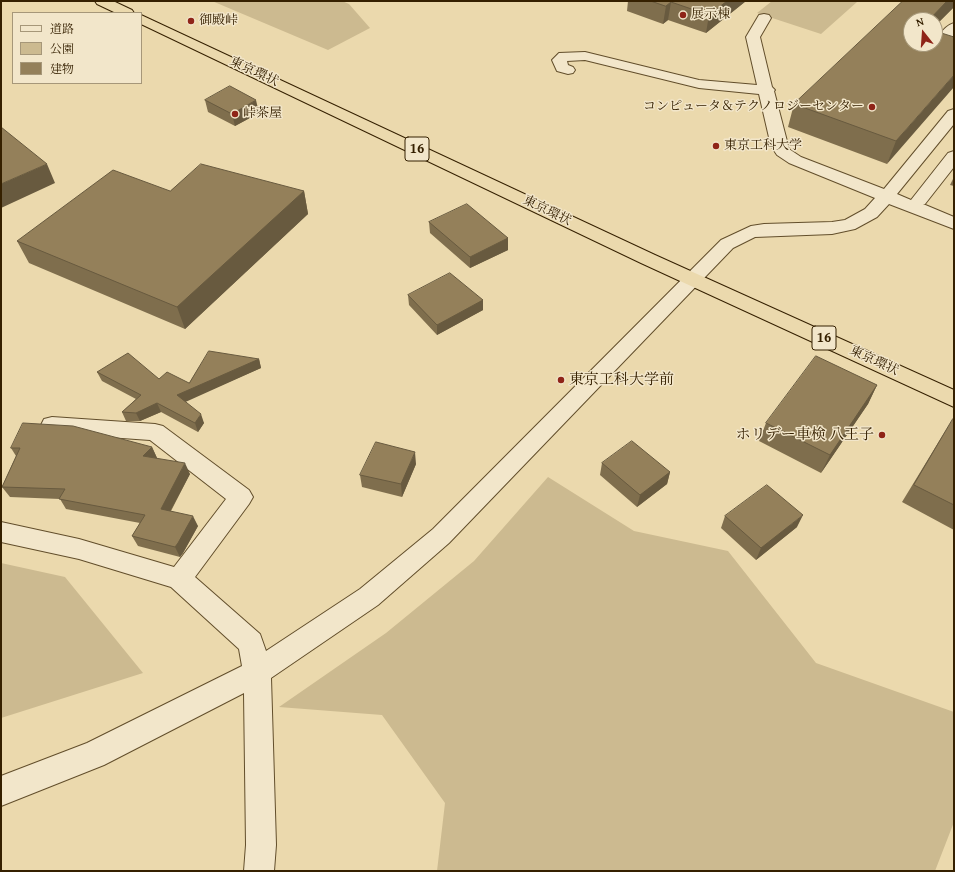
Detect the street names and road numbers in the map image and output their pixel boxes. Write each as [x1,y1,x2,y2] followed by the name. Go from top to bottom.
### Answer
[227,54,281,90] street label: 東京環状
[405,137,429,161] road number: 16
[520,193,574,229] street label: 東京環状
[812,326,836,350] road number: 16
[847,343,901,379] street label: 東京環状

